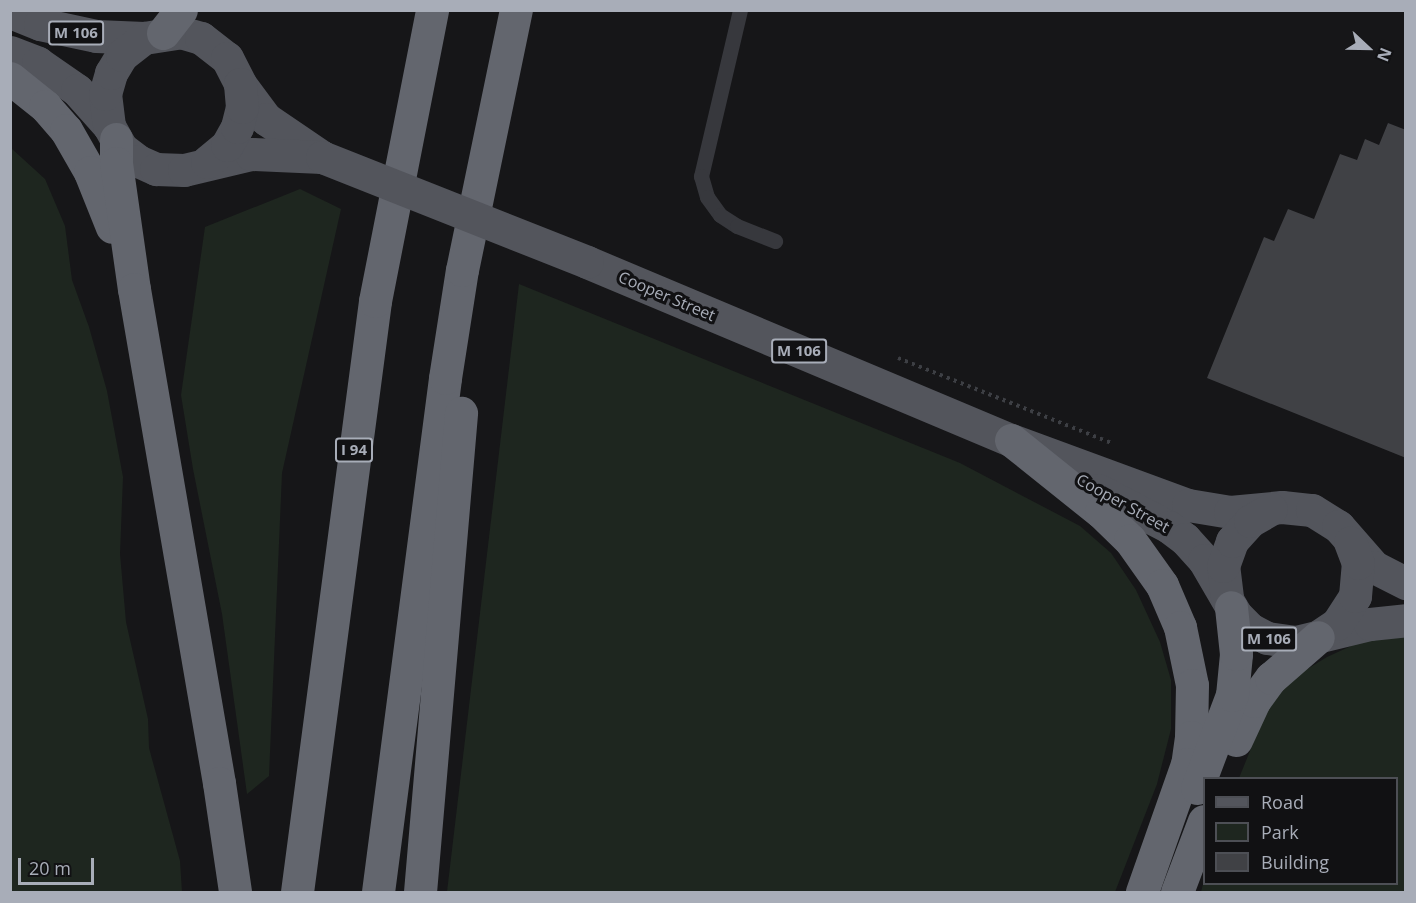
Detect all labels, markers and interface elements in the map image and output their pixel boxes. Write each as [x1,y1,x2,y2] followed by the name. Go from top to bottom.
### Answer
[1338,18,1398,78] north arrow
[48,21,104,45] road number: M 106
[1372,45,1397,65] text: N
[616,267,718,325] street label: Cooper Street
[770,339,828,363] road number: M 106
[334,438,374,462] road number: I 94
[1073,470,1173,536] street label: Cooper Street
[1240,627,1298,651] road number: M 106
[1203,777,1398,885] legend
[1261,790,1304,814] text: Road
[1261,820,1299,844] text: Park
[21,846,98,884] scale bar
[1261,850,1329,874] text: Building
[29,856,71,880] text: 20 m

